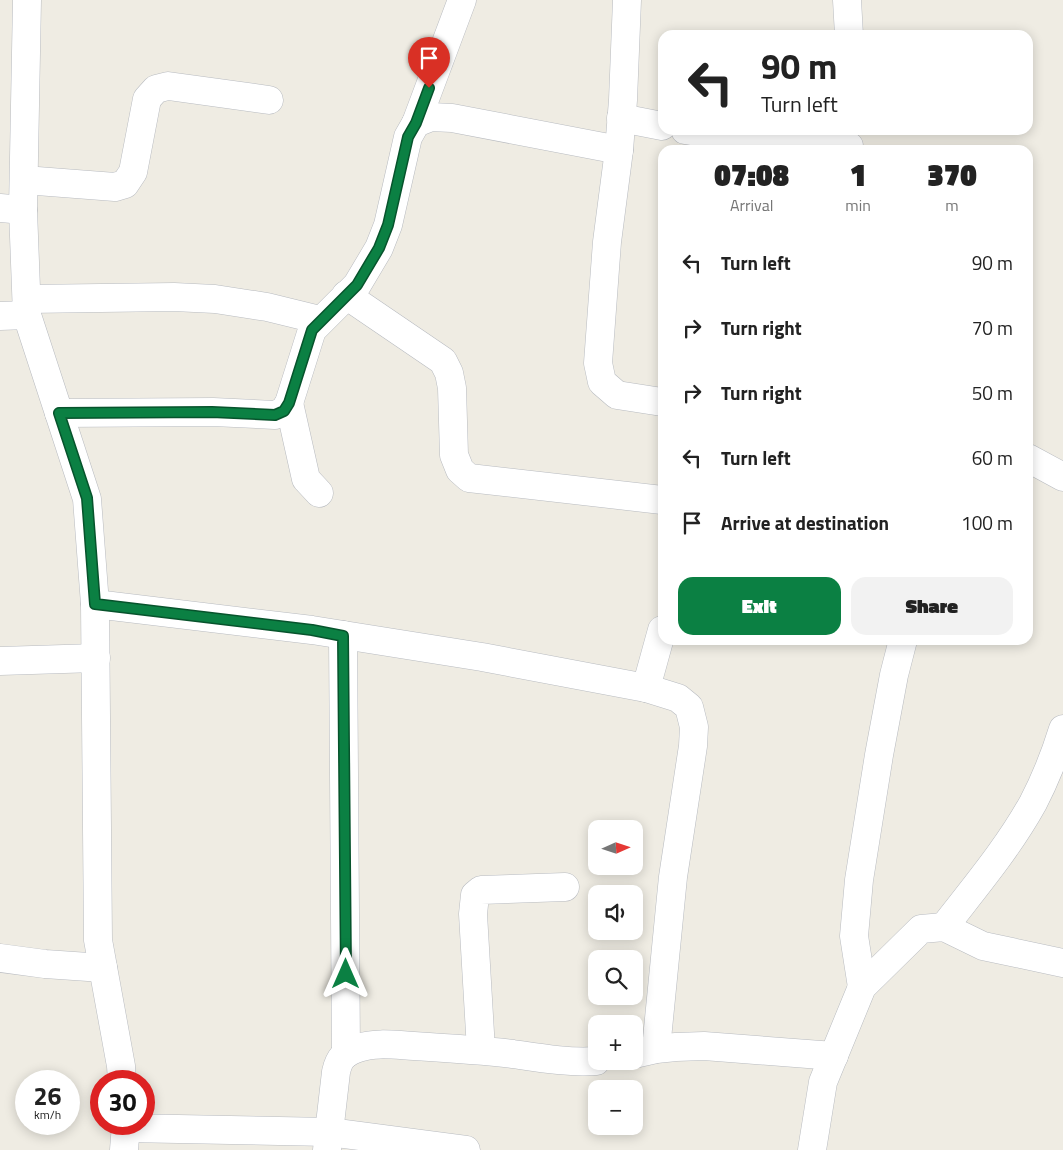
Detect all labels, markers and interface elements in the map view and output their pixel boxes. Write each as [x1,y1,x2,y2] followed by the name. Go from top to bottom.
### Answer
[408,37,450,88] pin
[761,39,837,93] text: 90 m
[415,44,443,72] icon: arrive
[678,50,743,115] icon: left
[761,87,838,121] text: Turn left
[714,152,789,198] text: 07:08
[850,152,866,198] text: 1
[927,152,977,198] text: 370
[730,193,773,217] text: Arrival
[845,193,871,217] text: min
[945,193,959,217] text: m
[721,248,791,277] text: Turn left
[972,248,1013,277] text: 90 m
[678,249,706,277] icon: left
[721,313,802,342] text: Turn right
[972,313,1013,342] text: 70 m
[678,314,706,342] icon: right
[721,378,802,407] text: Turn right
[972,378,1013,407] text: 50 m
[678,379,706,407] icon: right
[721,443,791,472] text: Turn left
[972,443,1013,472] text: 60 m
[678,444,706,472] icon: left
[721,508,889,537] text: Arrive at destination
[961,508,1013,537] text: 100 m
[678,509,706,537] icon: arrive
[678,577,841,635] button: Exit
[851,577,1013,635] button: Share
[588,820,642,875] north arrow
[588,820,643,1135] map controls
[588,885,643,940] button: sound
[319,947,371,999] position arrow
[588,950,643,1005] button: search
[588,1015,643,1070] button: +
[90,1070,155,1135] speed limit sign: 30
[33,1077,62,1115] text: 26
[588,1080,643,1135] button: −
[34,1105,61,1124] text: km/h

